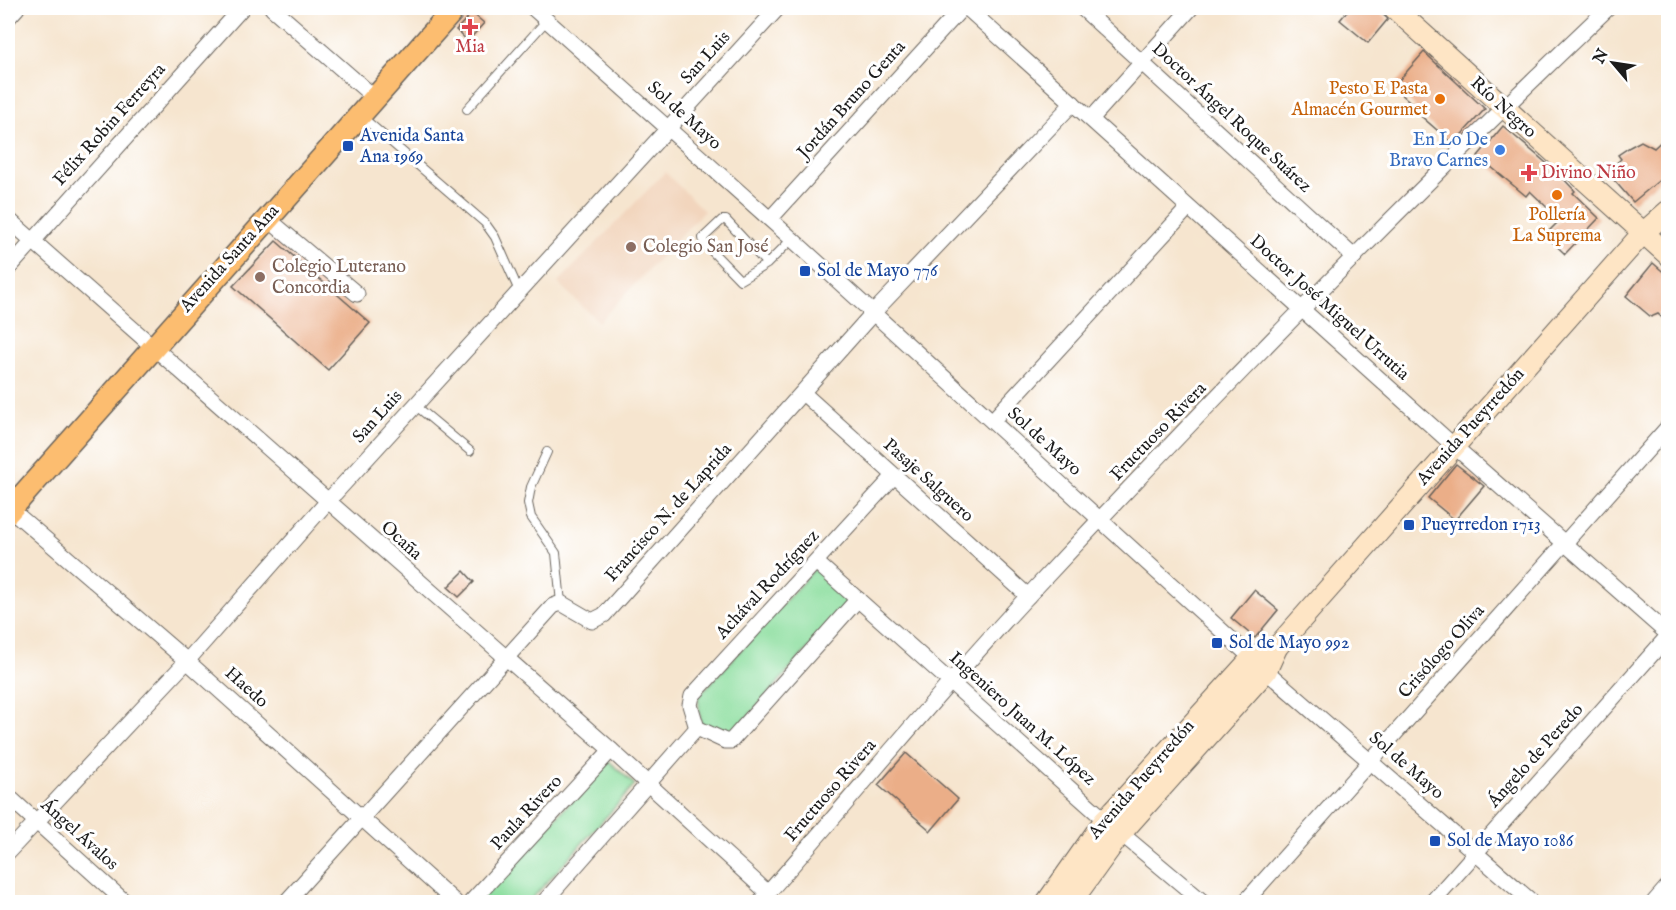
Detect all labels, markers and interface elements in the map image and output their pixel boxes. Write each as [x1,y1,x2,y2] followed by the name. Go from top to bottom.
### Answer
[463,20,477,34] marker: Mia
[676,27,736,89] street label: San Luis
[1583,33,1643,93] north arrow
[455,36,485,59] place label: Mia
[792,36,911,165] street label: Jordán Bruno Genta
[1146,36,1317,198] street label: Doctor Ángel Roque Suárez
[1589,46,1614,68] text: N
[49,59,171,191] street label: Félix Robin Ferreyra
[1465,72,1541,144] street label: Río Negro
[642,77,726,156] street label: Sol de Mayo
[1291,78,1428,122] place label: Pesto E Pasta Almacén Gourmet
[1433,92,1447,106] marker: Pesto E Pasta Almacén Gourmet
[359,125,464,169] place label: Avenida Santa Ana 1969
[1389,129,1488,173] place label: En Lo De Bravo Carnes
[341,139,355,153] marker: Avenida Santa Ana 1969
[1493,143,1507,157] marker: En Lo De Bravo Carnes
[1541,162,1636,185] place label: Divino Niño
[1522,166,1536,180] marker: Divino Niño
[1550,188,1564,202] marker: Pollería La Suprema
[175,200,285,319] street label: Avenida Santa Ana
[1512,204,1602,248] place label: Pollería La Suprema
[1244,230,1414,386] street label: Doctor José Miguel Urrutia
[643,236,768,259] place label: Colegio San José
[624,240,638,254] marker: Colegio San José
[272,256,406,300] place label: Colegio Luterano Concordia
[817,260,938,283] place label: Sol de Mayo 776
[798,264,812,278] marker: Sol de Mayo 776
[253,270,267,284] marker: Colegio Luterano Concordia
[1411,363,1530,491] street label: Avenida Pueyrredón
[1106,378,1212,486] street label: Fructuoso Rivera
[348,386,408,448] street label: San Luis
[1002,403,1086,482] street label: Sol de Mayo
[878,434,978,528] street label: Pasaje Salguero
[601,439,738,587] street label: Francisco N. de Laprida
[1421,514,1541,537] place label: Pueyrredon 1713
[376,516,427,566] street label: Ocaña
[1402,518,1416,532] marker: Pueyrredon 1713
[711,525,825,645] street label: Achával Rodríguez
[1394,600,1490,704] street label: Crisólogo Oliva
[1229,632,1349,655] place label: Sol de Mayo 992
[1210,636,1224,650] marker: Sol de Mayo 992
[944,647,1100,791] street label: Ingeniero Juan M. López
[219,662,273,714] street label: Haedo
[1481,697,1589,814] street label: Ángelo de Peredo
[1083,715,1200,845] street label: Avenida Pueyrredón
[1364,727,1449,805] street label: Sol de Mayo
[780,735,882,847] street label: Fructuoso Rivera
[486,770,568,856] street label: Paula Rivero
[35,792,124,876] street label: Ángel Ávalos
[1447,830,1574,853] place label: Sol de Mayo 1086
[1428,834,1442,848] marker: Sol de Mayo 1086

